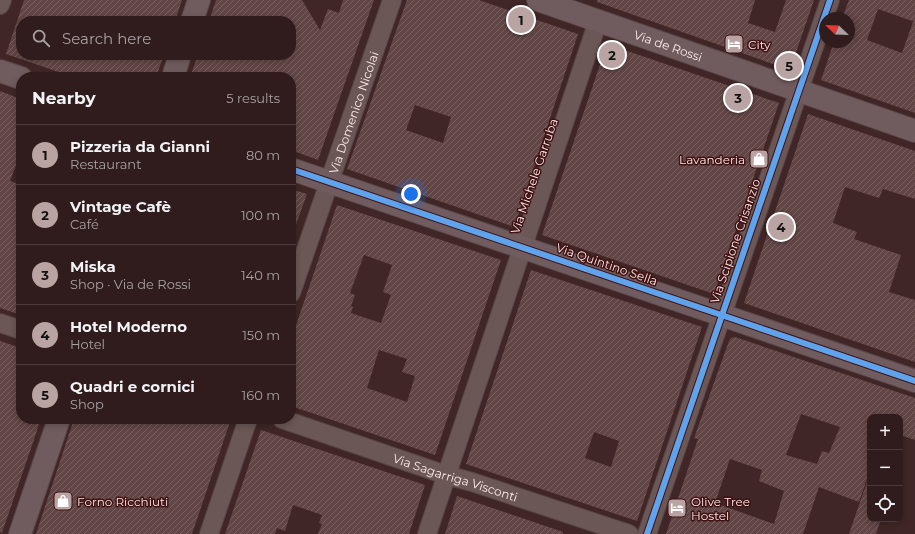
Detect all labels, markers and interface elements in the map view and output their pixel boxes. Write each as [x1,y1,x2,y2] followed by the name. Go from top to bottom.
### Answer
[508,5,534,35] pin: 1
[819,12,855,48] north arrow
[16,16,296,60] search box
[632,26,705,64] street label: Via de Rossi
[30,27,52,49] icon: search
[62,29,151,48] text: Search here
[723,33,745,55] hotel icon: City
[748,37,771,52] place label: City
[599,40,625,70] pin: 2
[325,49,381,176] street label: Via Domenico Nicolai
[776,51,802,81] pin: 5
[725,83,751,113] pin: 3
[32,88,96,108] text: Nearby
[226,90,280,106] text: 5 results
[507,116,561,236] street label: Via Michele Garruba
[70,137,210,156] text: Pizzeria da Gianni
[42,147,48,163] text: 1
[246,147,280,163] text: 80 m
[748,148,770,170] shop icon: Lavanderia
[679,152,745,167] place label: Lavanderia
[70,156,141,172] text: Restaurant
[707,177,763,305] street label: Via Scipione Crisanzio
[401,184,421,204] your location
[70,197,171,216] text: Vintage Cafè
[41,207,49,223] text: 2
[241,207,280,223] text: 100 m
[768,212,794,242] pin: 4
[70,216,99,232] text: Café
[554,240,660,288] street label: Via Quintino Sella
[70,257,116,276] text: Miska
[41,267,49,283] text: 3
[241,267,280,283] text: 140 m
[70,276,191,292] text: Shop · Via de Rossi
[70,317,187,336] text: Hotel Moderno
[41,327,49,343] text: 4
[242,327,280,343] text: 150 m
[70,336,105,352] text: Hotel
[70,377,195,396] text: Quadri e cornici
[41,387,49,403] text: 5
[242,387,280,403] text: 160 m
[70,396,104,412] text: Shop
[867,414,903,522] map controls
[867,414,903,450] button: +
[391,450,520,504] street label: Via Sagarriga Visconti
[867,450,903,486] button: −
[867,486,903,522] button: locate
[52,490,74,512] shop icon: Forno Ricchiuti
[77,494,168,509] place label: Forno Ricchiuti
[691,494,750,523] place label: Olive Tree Hostel
[666,497,688,519] hotel icon: Olive Tree Hostel

